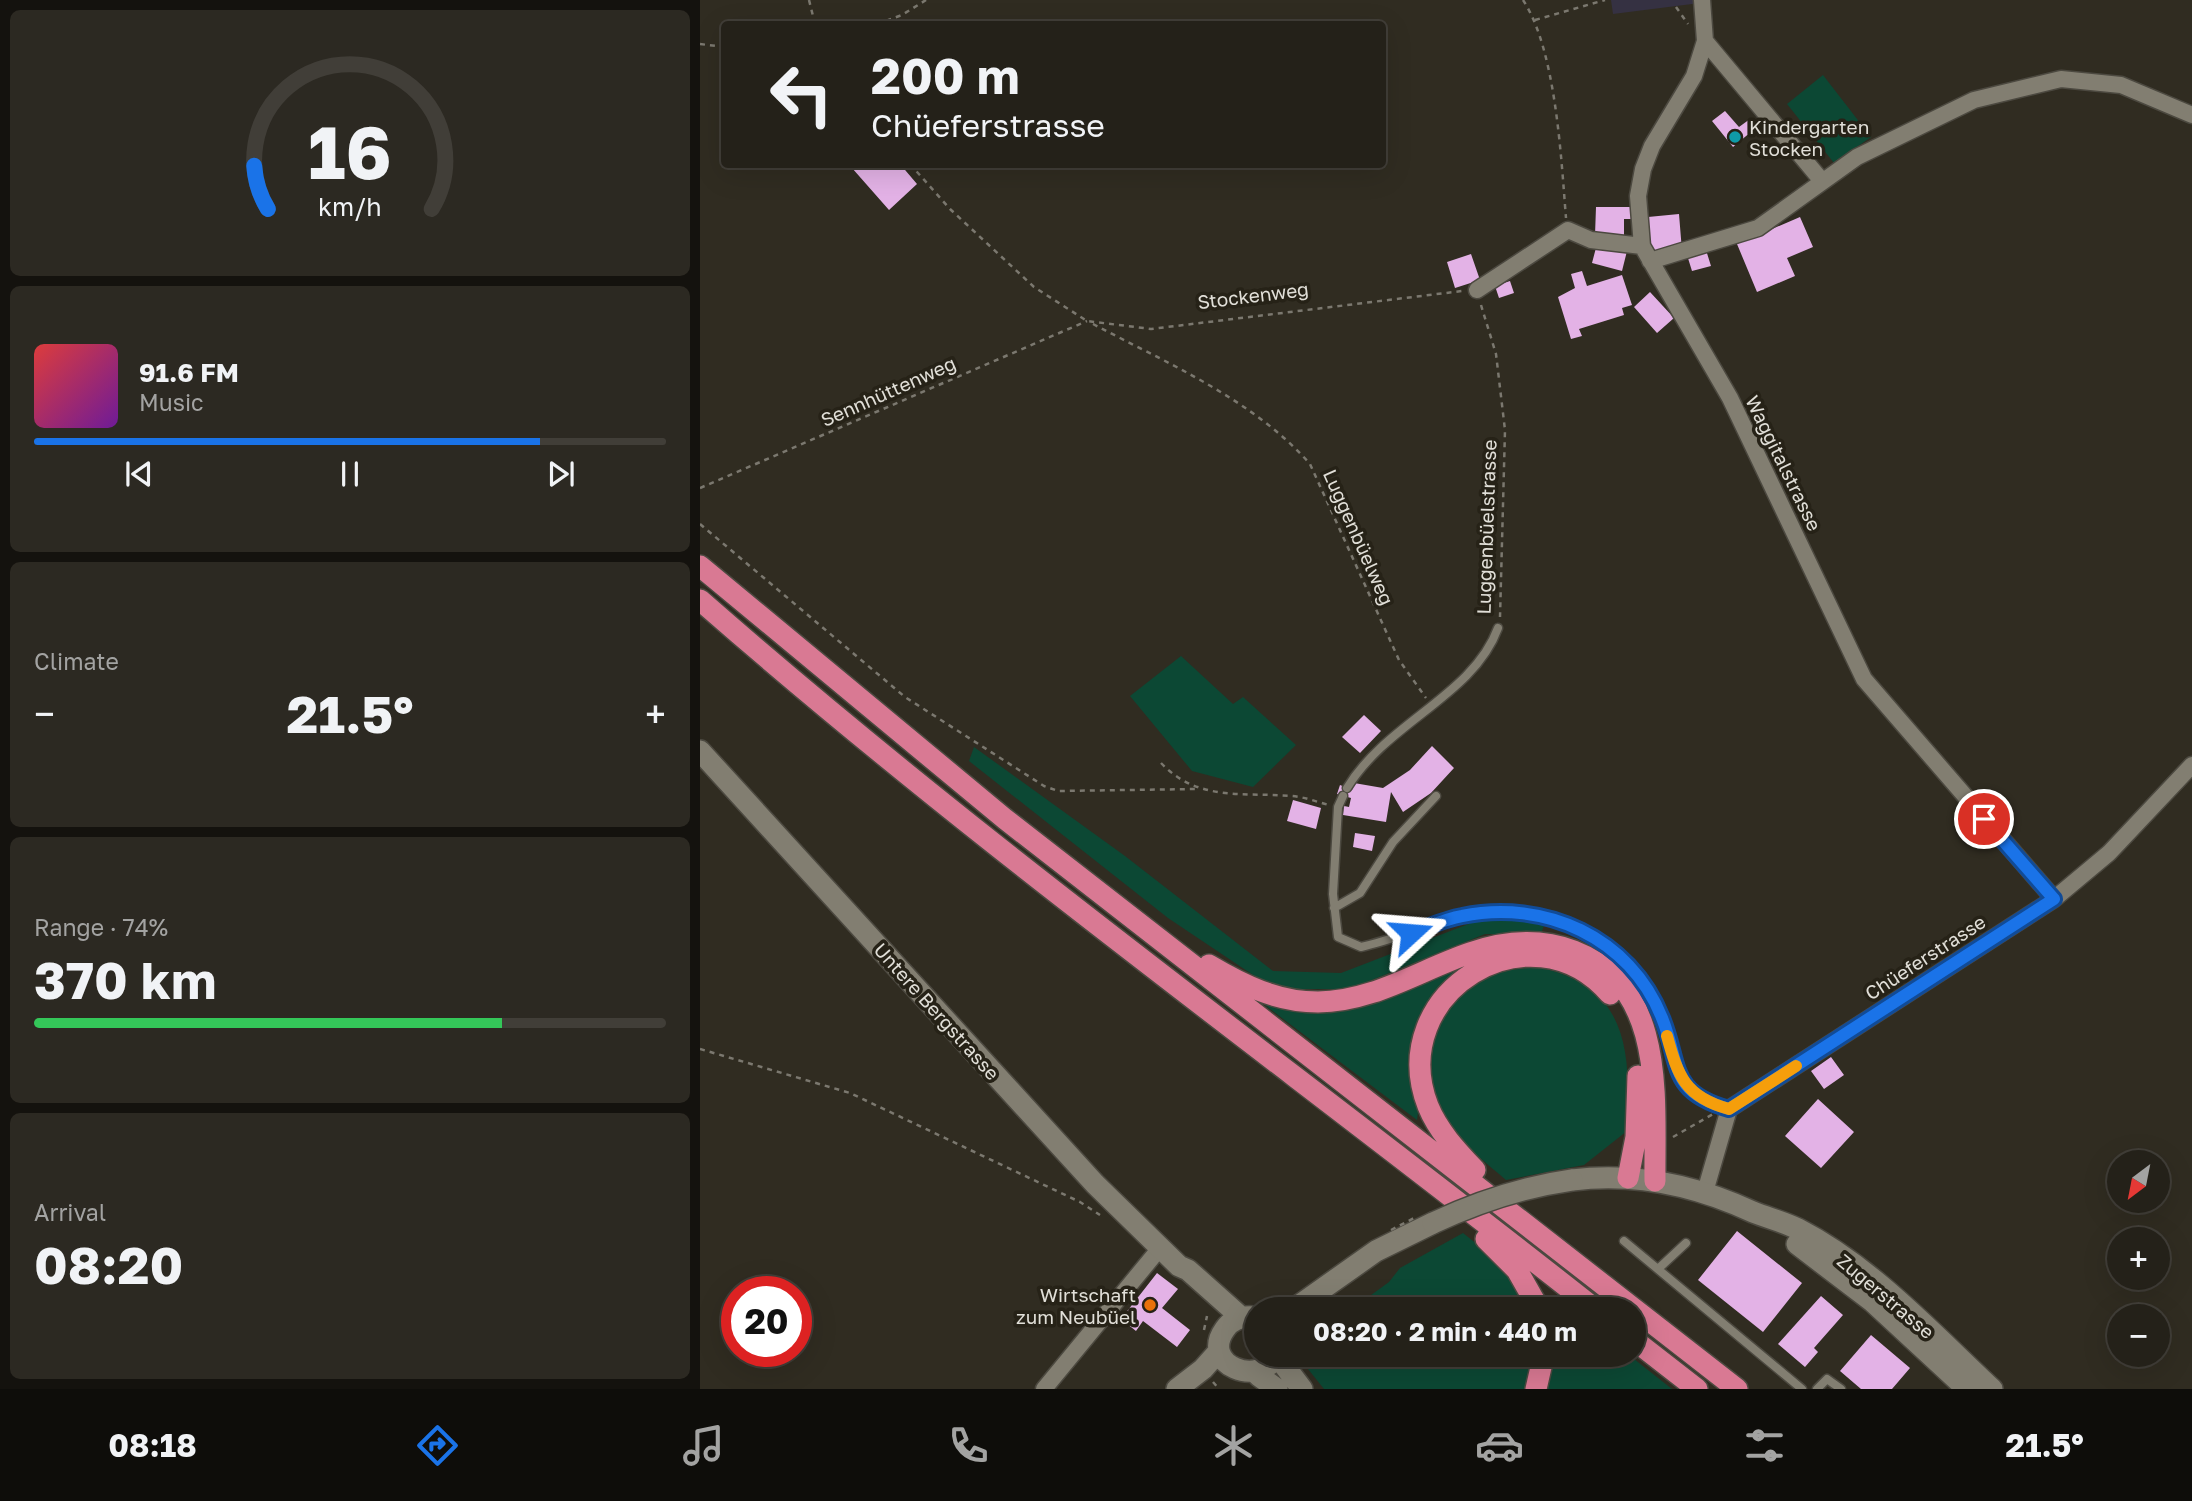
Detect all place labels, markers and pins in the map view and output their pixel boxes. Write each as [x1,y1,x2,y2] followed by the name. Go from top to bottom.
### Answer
[1749,115,1869,160] place label: Kindergarten Stocken
[1727,129,1743,145] marker: Kindergarten Stocken
[1954,789,2014,849] pin
[1016,1283,1136,1328] place label: Wirtschaft zum Neubüel
[1142,1297,1158,1313] marker: Wirtschaft zum Neubüel

